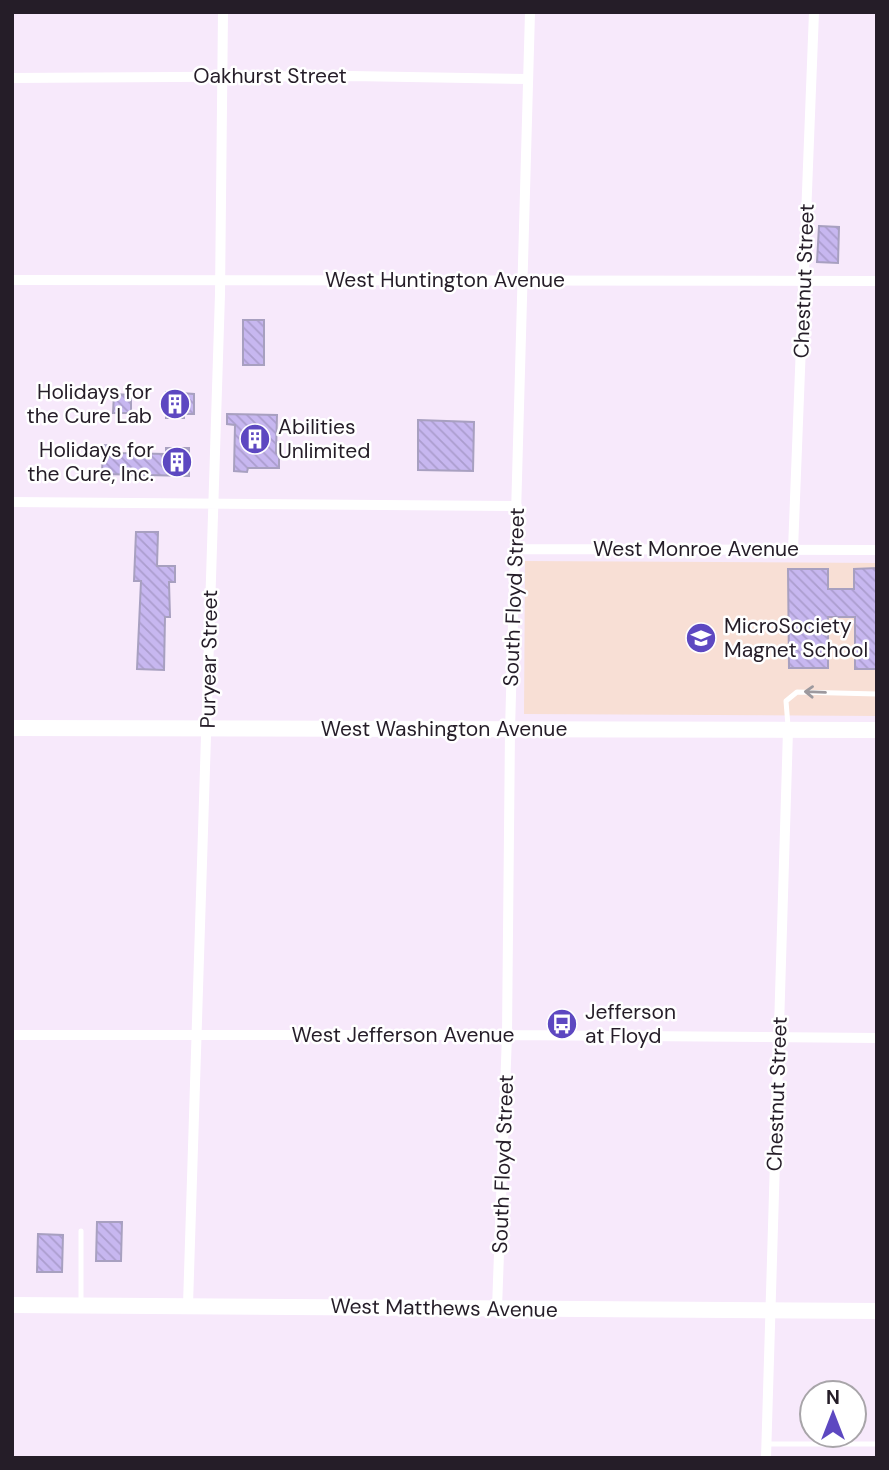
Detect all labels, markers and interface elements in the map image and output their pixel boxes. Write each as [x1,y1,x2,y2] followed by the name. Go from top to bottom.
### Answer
[193,62,347,90] street label: Oakhurst Street
[787,203,821,359] street label: Chestnut Street
[325,266,565,294] street label: West Huntington Avenue
[27,378,152,430] place label: Holidays for the Cure Lab
[158,387,192,421] building icon: Holidays for the Cure Lab
[278,413,370,465] place label: Abilities Unlimited
[238,422,272,456] building icon: Abilities Unlimited
[27,436,154,488] place label: Holidays for the Cure, Inc.
[160,445,194,479] building icon: Holidays for the Cure, Inc.
[497,507,531,687] street label: South Floyd Street
[593,535,799,563] street label: West Monroe Avenue
[194,589,224,729] street label: Puryear Street
[724,612,868,664] place label: MicroSociety Magnet School
[684,621,718,655] school or university icon: MicroSociety Magnet School
[804,686,827,699] one-way arrow
[321,715,567,743] street label: West Washington Avenue
[585,998,676,1050] place label: Jefferson at Floyd
[545,1007,579,1041] bus stop icon: Jefferson at Floyd
[760,1016,794,1172] street label: Chestnut Street
[291,1021,515,1049] street label: West Jefferson Avenue
[486,1074,520,1254] street label: South Floyd Street
[330,1292,558,1324] street label: West Matthews Avenue
[798,1379,868,1449] north arrow
[826,1385,840,1410] text: N

